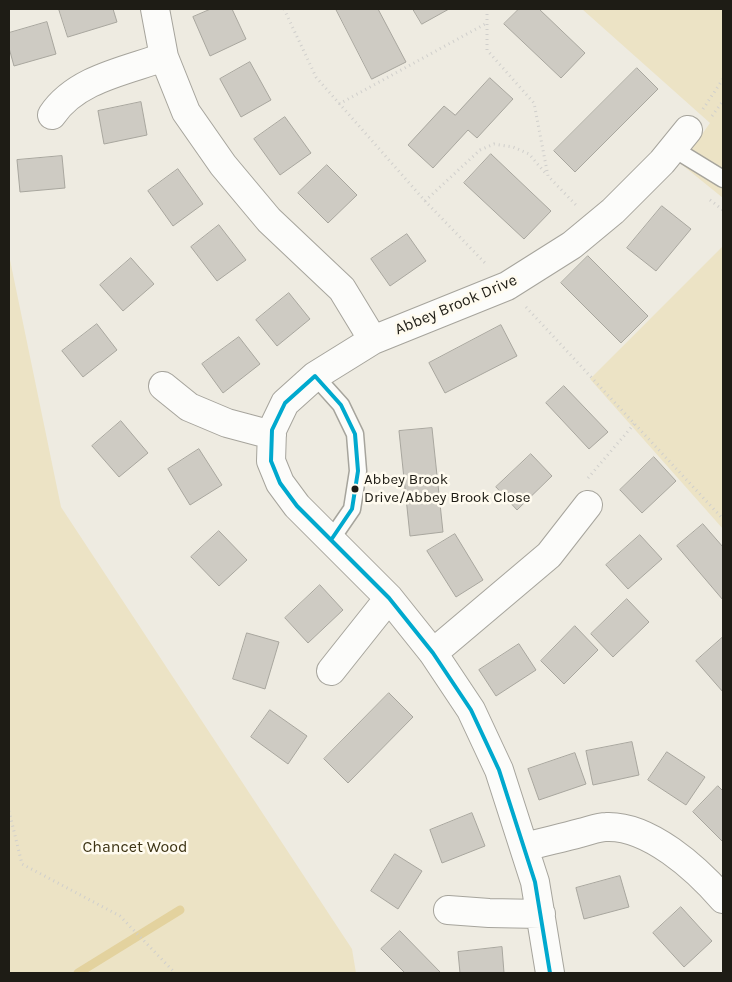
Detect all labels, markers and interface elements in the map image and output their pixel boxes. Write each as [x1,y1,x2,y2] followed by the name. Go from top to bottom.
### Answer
[392,271,520,339] street label: Abbey Brook Drive
[364,471,530,506] place label: Abbey Brook Drive/Abbey Brook Close
[350,484,360,494] marker: Abbey Brook Drive/Abbey Brook Close
[83,837,187,857] park label: Chancet Wood

